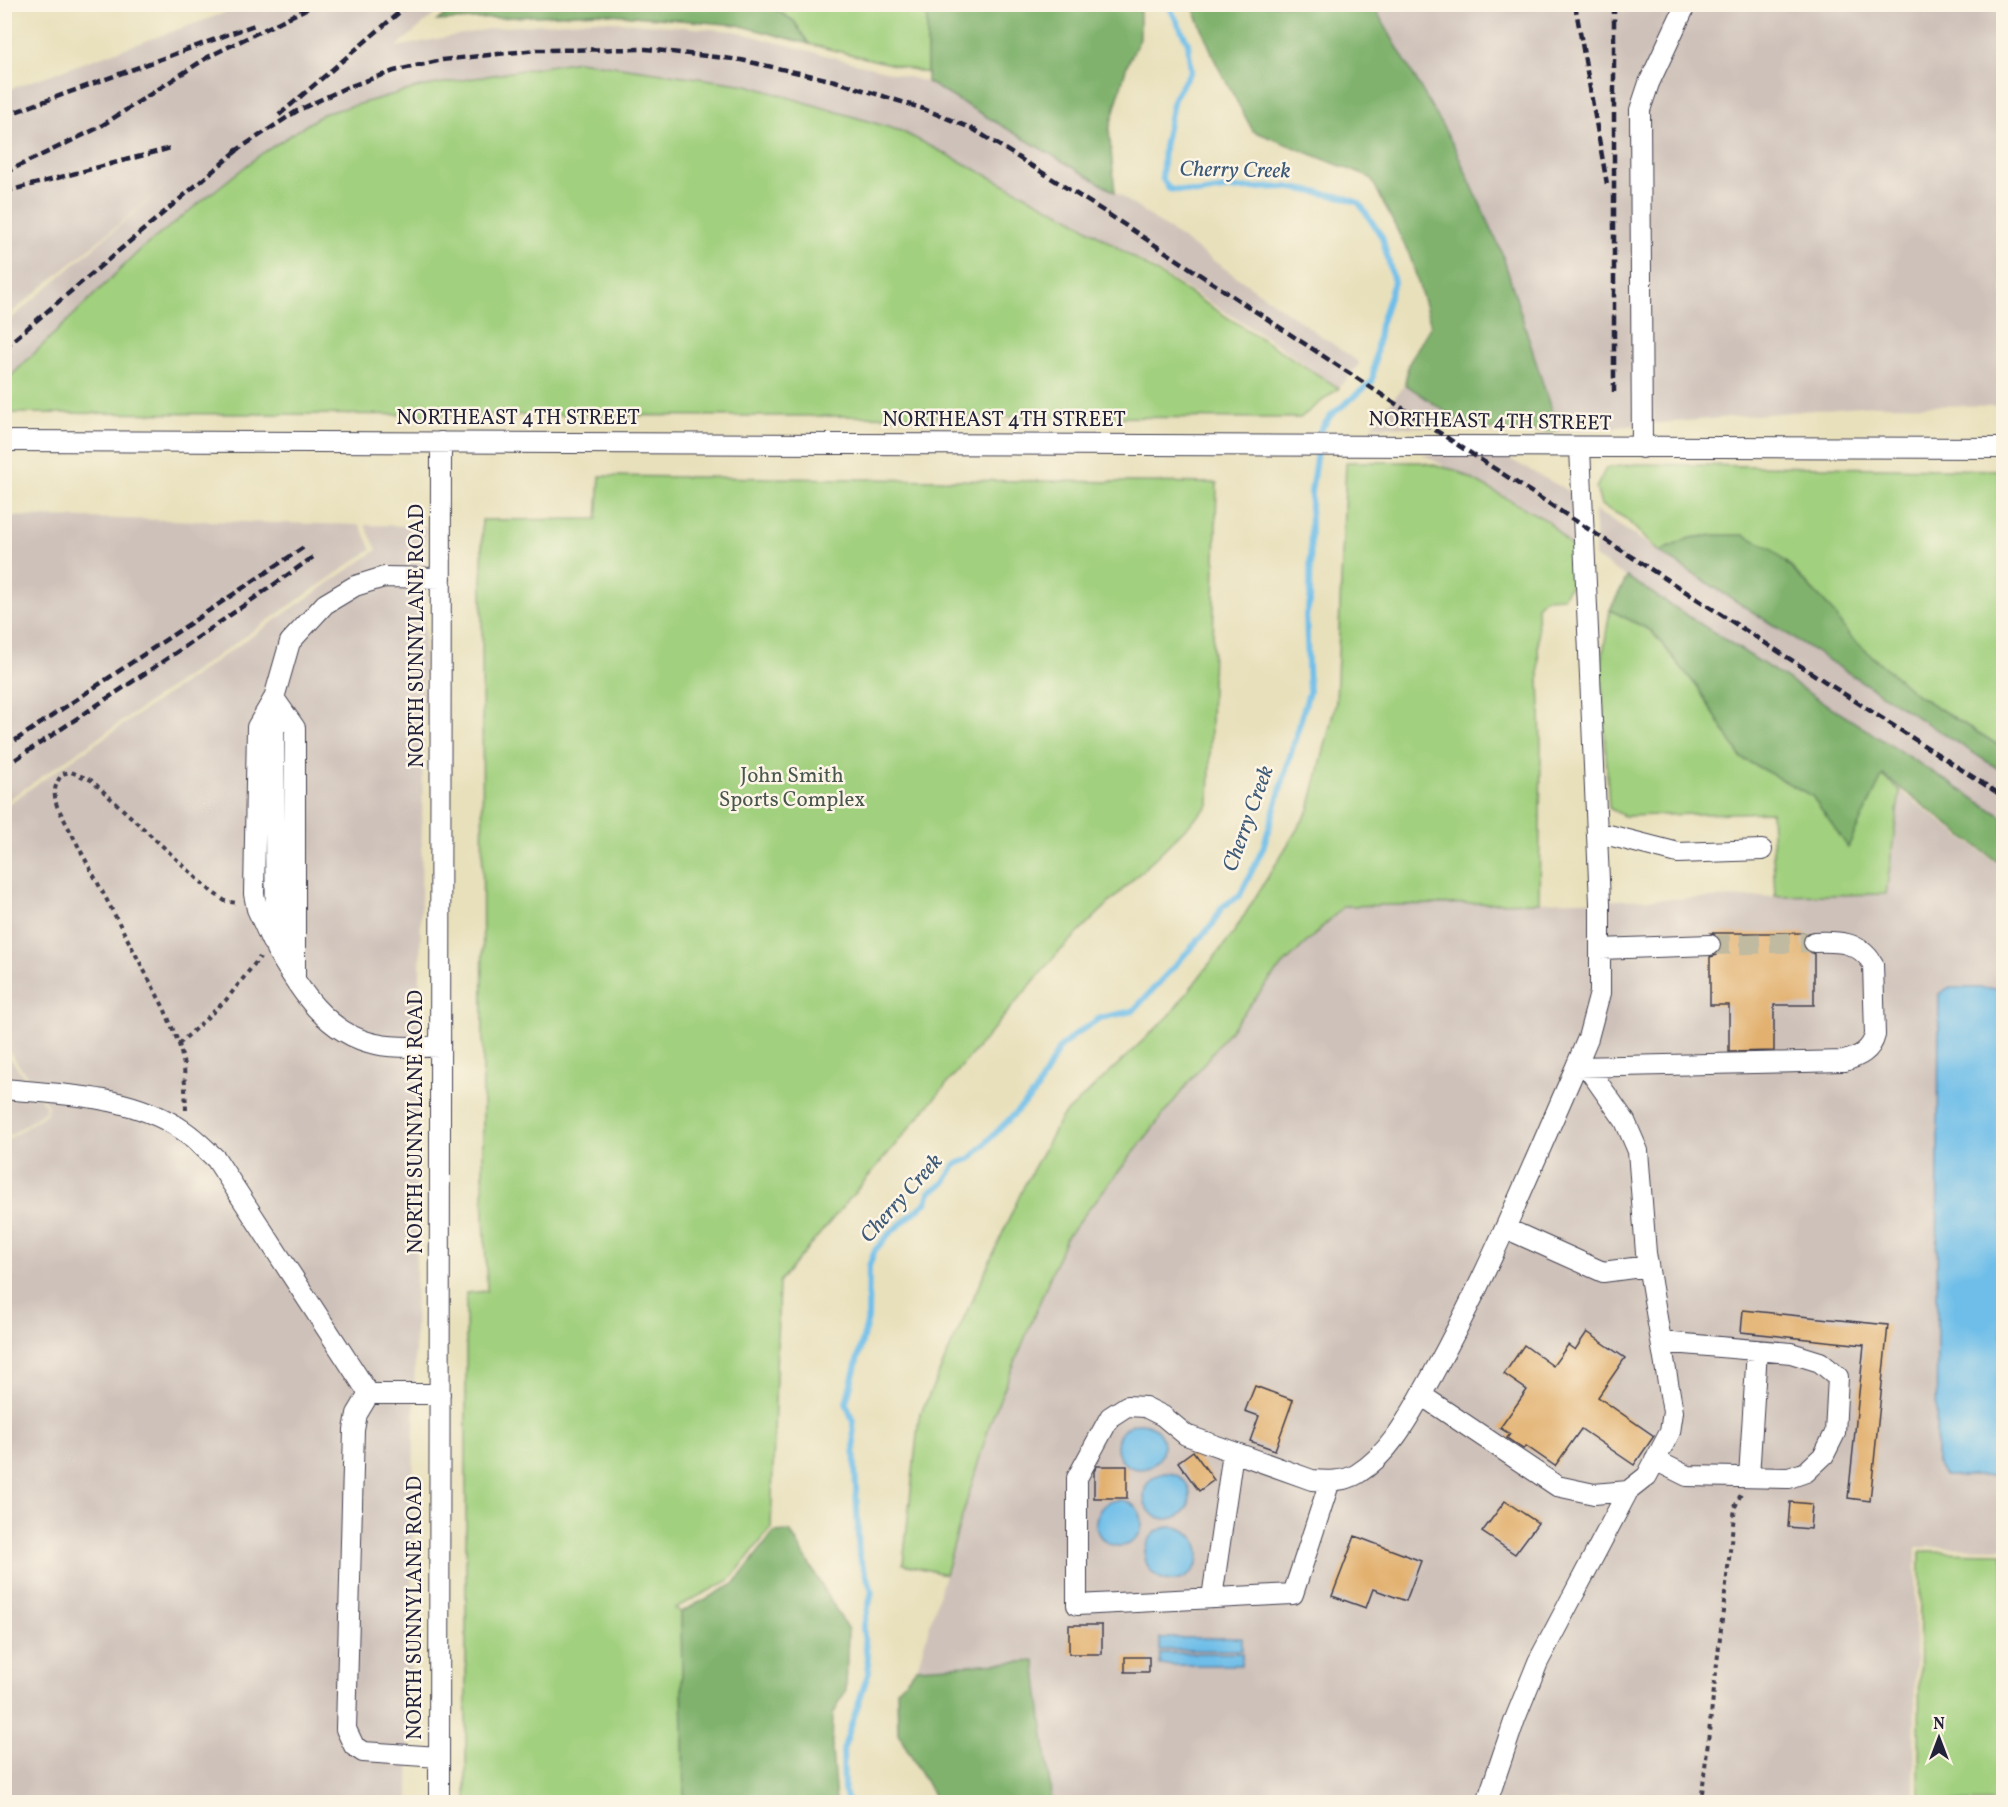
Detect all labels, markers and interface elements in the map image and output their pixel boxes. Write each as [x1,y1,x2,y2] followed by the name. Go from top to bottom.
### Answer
[1179,155,1291,187] water label: Cherry Creek
[396,404,640,433] street label: NORTHEAST 4TH STREET
[1368,405,1612,439] street label: NORTHEAST 4TH STREET
[882,406,1126,435] street label: NORTHEAST 4TH STREET
[403,504,432,768] street label: NORTH SUNNYLANE ROAD
[1215,761,1283,877] water label: Cherry Creek
[719,762,865,815] park label: John Smith Sports Complex
[402,990,431,1254] street label: NORTH SUNNYLANE ROAD
[853,1147,951,1251] water label: Cherry Creek
[401,1476,430,1740] street label: NORTH SUNNYLANE ROAD
[1909,1708,1969,1768] north arrow
[1933,1714,1945,1736] text: N

